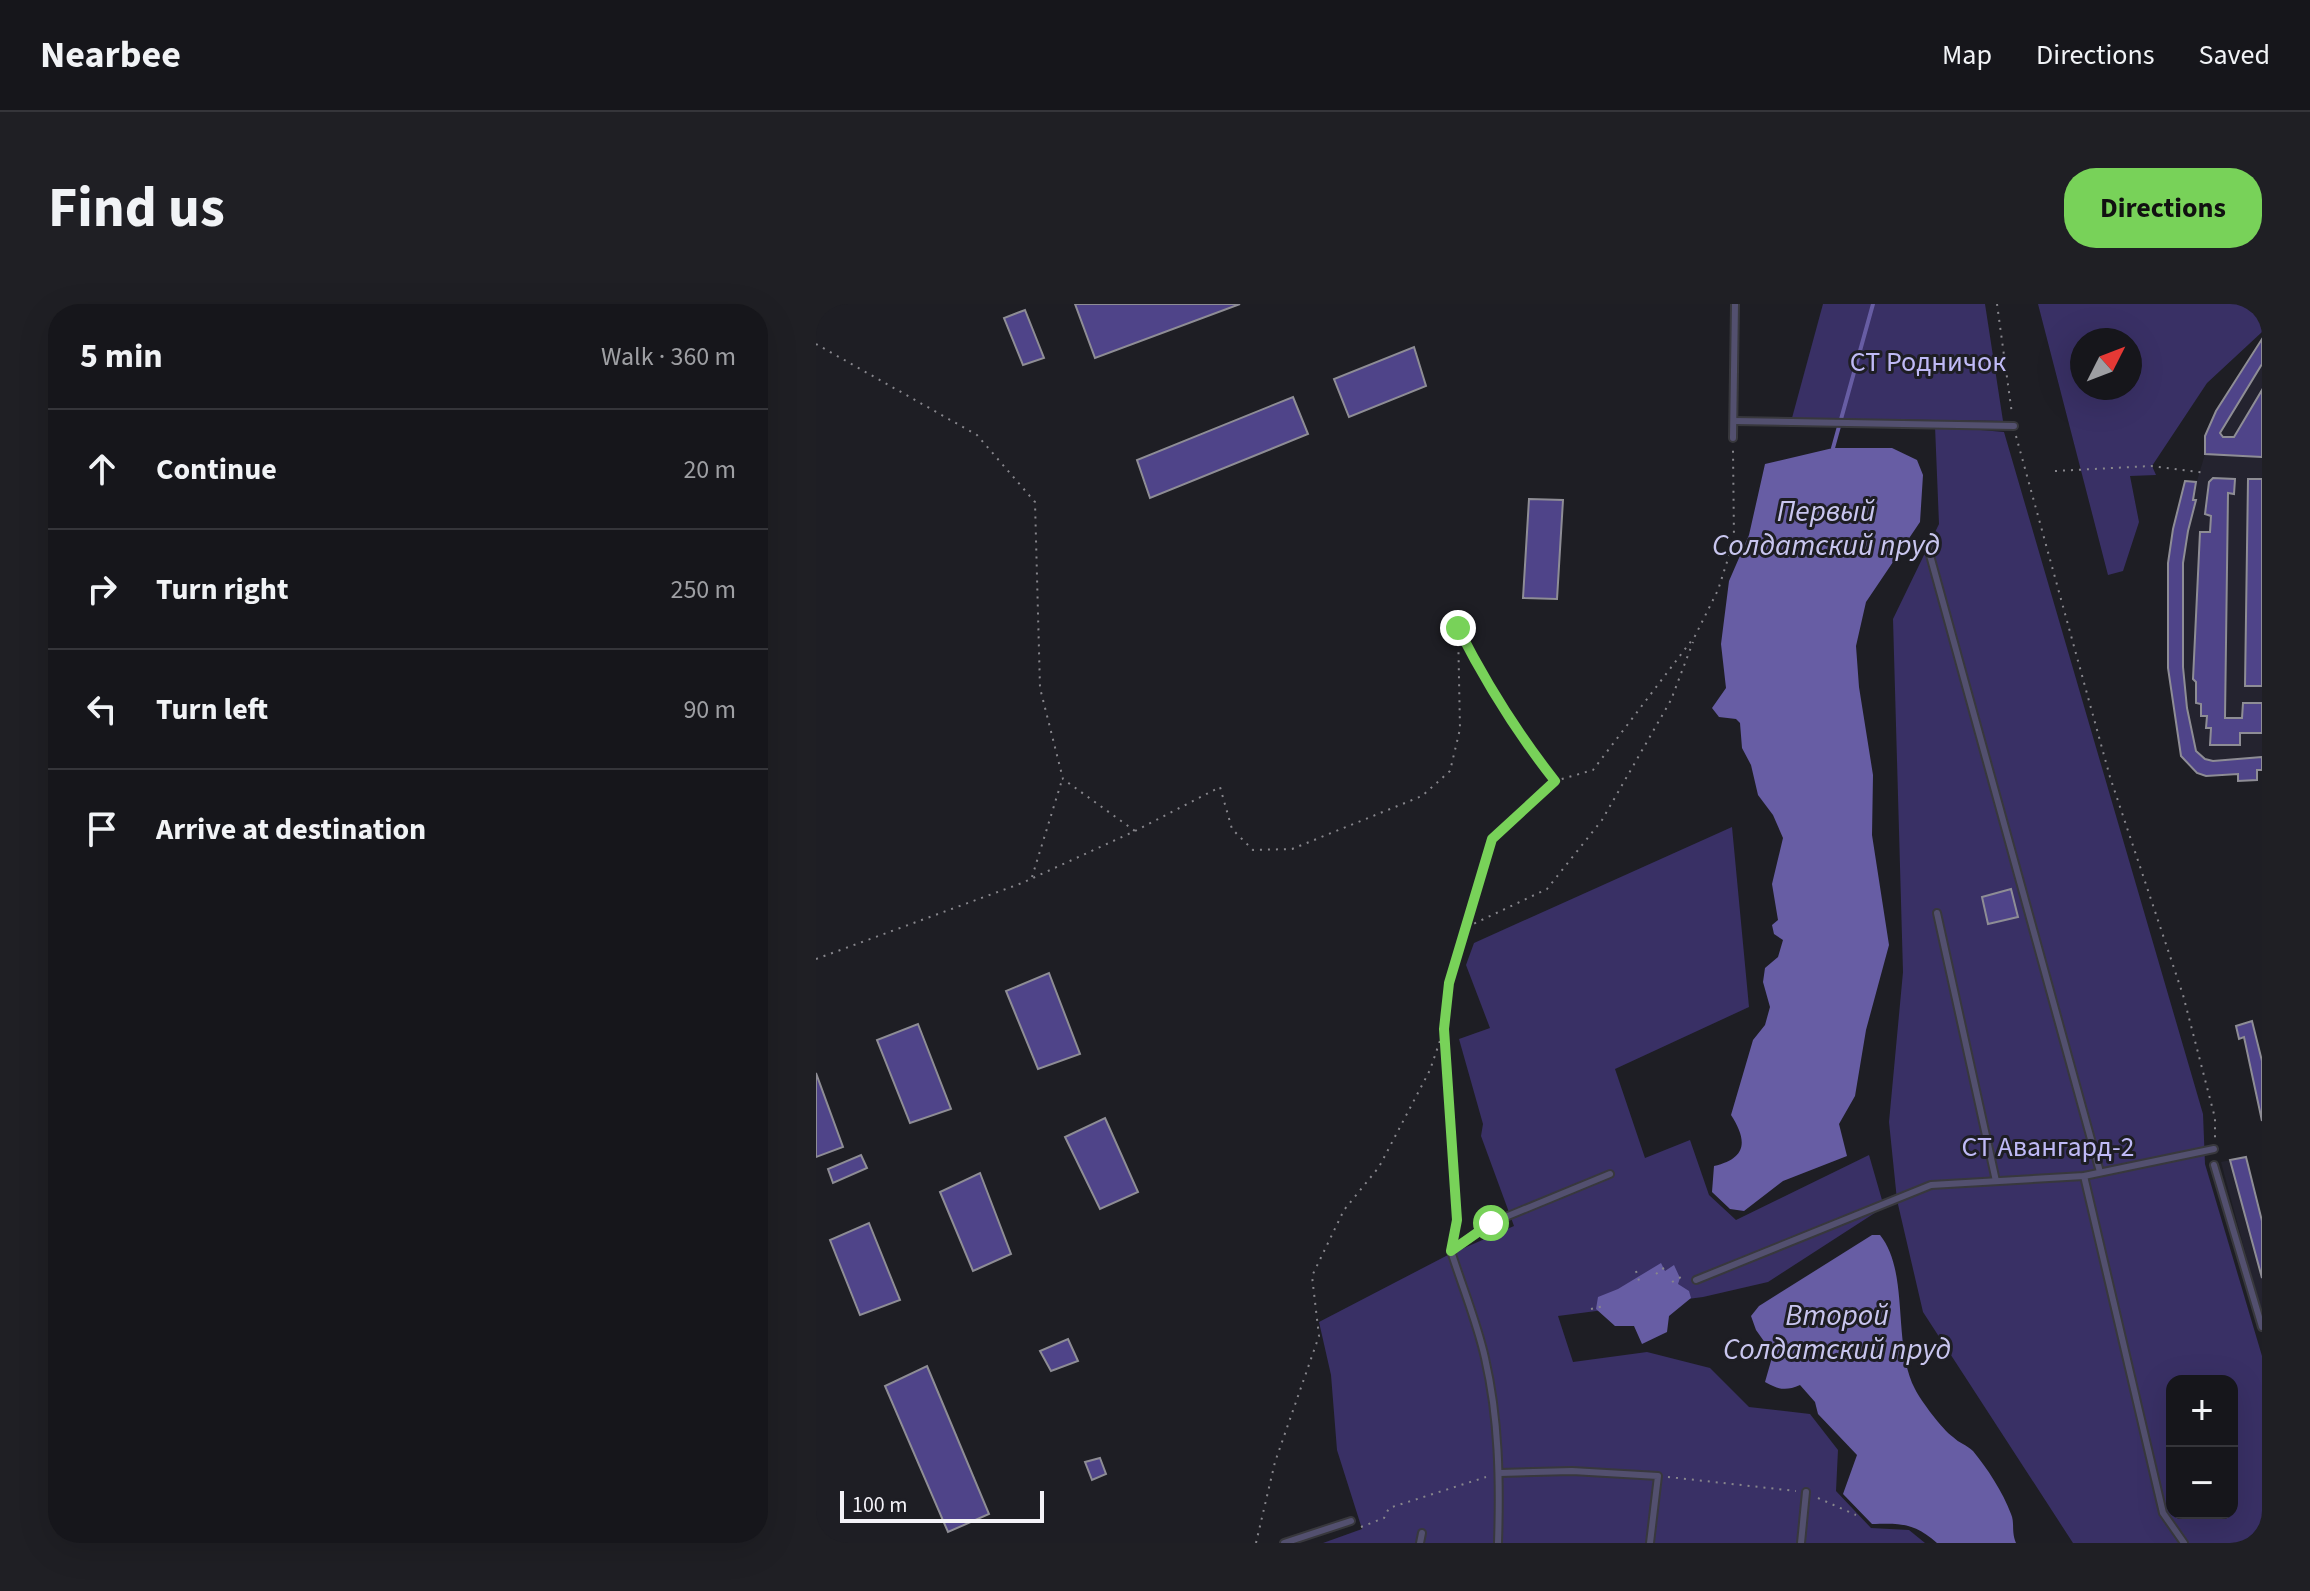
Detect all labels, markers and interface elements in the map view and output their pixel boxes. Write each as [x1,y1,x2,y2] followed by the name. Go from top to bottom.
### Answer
[40,28,181,82] text: Nearbee
[1942,35,1992,75] text: Map
[2036,35,2155,75] text: Directions
[2199,35,2270,75] text: Saved
[2064,168,2262,248] button: Directions
[48,169,225,248] text: Find us
[2070,328,2142,400] north arrow
[80,332,163,381] text: 5 min
[601,338,736,375] text: Walk · 360 m
[1850,342,2006,382] park label: СТ Родничок
[80,447,124,491] icon: ahead
[156,448,277,491] text: Continue
[683,451,736,488] text: 20 m
[1712,490,1940,567] water label: Первый Солдатский пруд
[80,567,124,611] icon: right
[156,568,288,611] text: Turn right
[670,571,736,608] text: 250 m
[1440,610,1476,646] route end
[80,687,124,731] icon: left
[156,688,268,731] text: Turn left
[683,691,736,728] text: 90 m
[80,807,124,851] icon: arrive
[156,808,426,851] text: Arrive at destination
[1961,1127,2135,1167] park label: СТ Авангард-2
[1473,1205,1509,1241] route start
[1723,1294,1951,1371] water label: Второй Солдатский пруд
[2166,1375,2238,1519] map controls
[2166,1375,2238,1447] button: +
[2166,1447,2238,1519] button: −
[840,1487,1044,1523] scale bar
[852,1489,907,1521] text: 100 m

